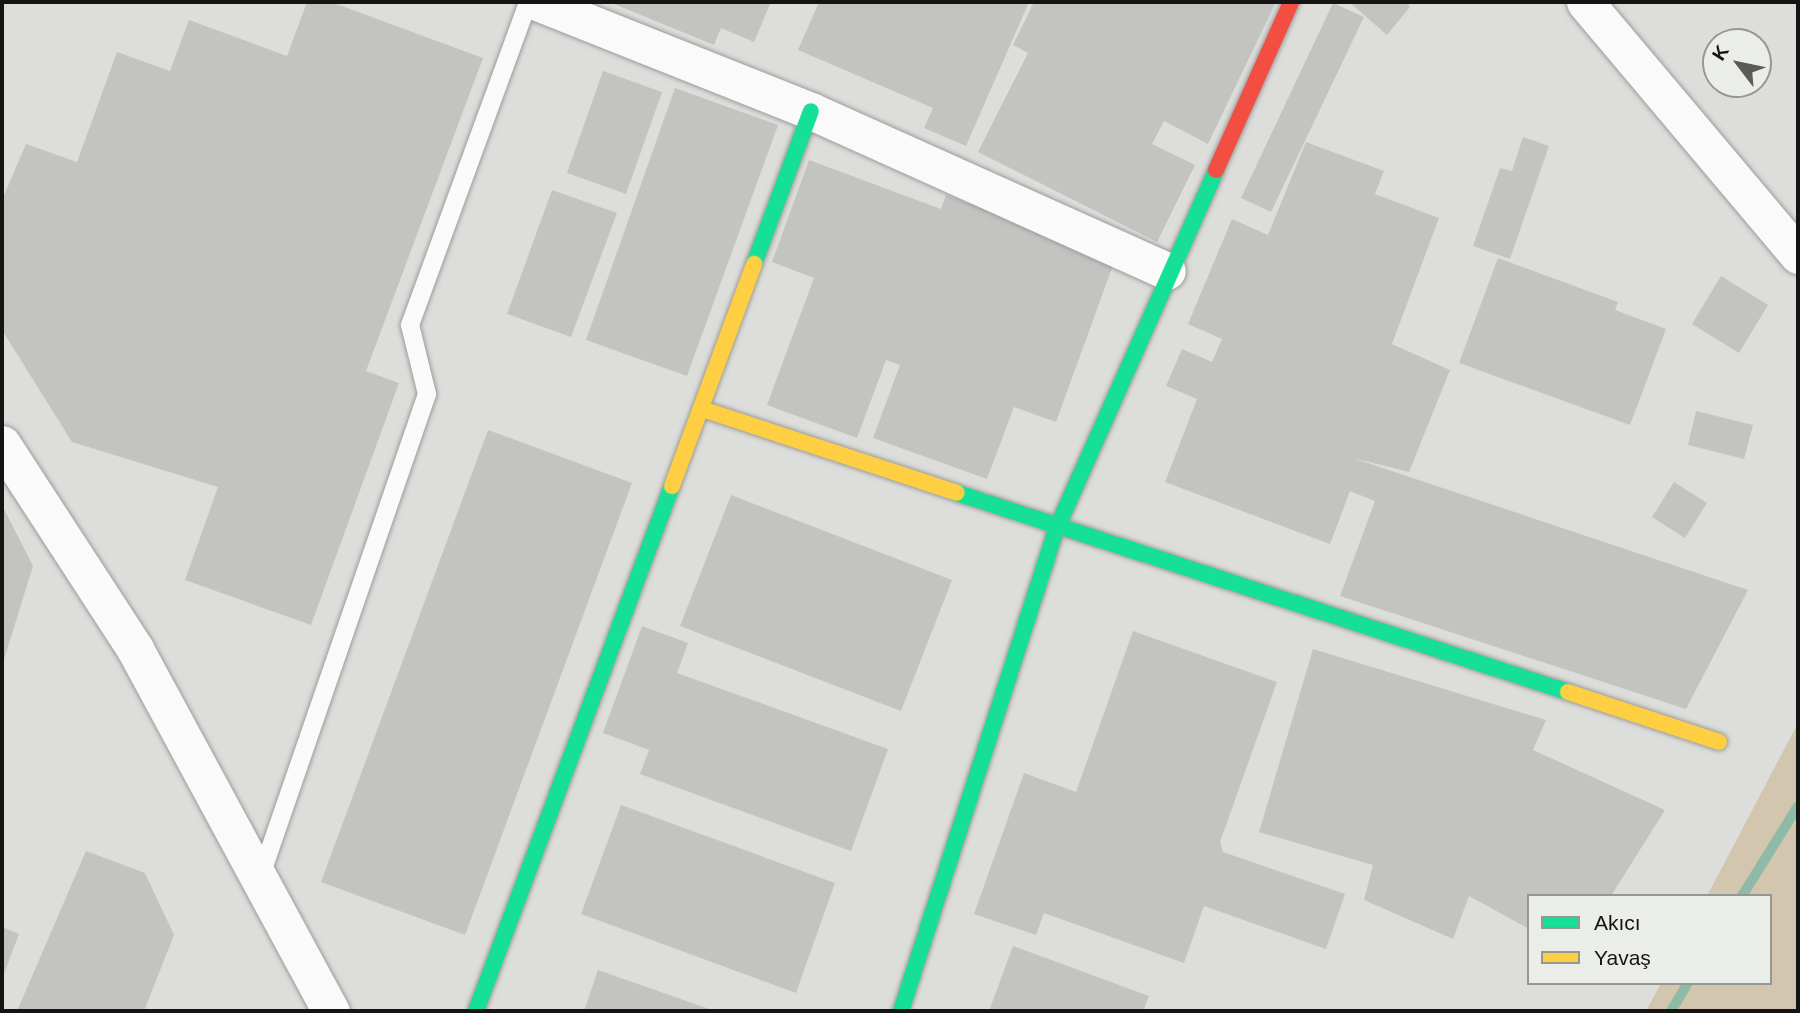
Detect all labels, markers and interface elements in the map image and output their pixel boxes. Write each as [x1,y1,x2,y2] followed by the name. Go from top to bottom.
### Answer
[1702,28,1772,98] north arrow
[1708,41,1733,64] text: K
[1527,894,1772,985] legend
[1594,911,1641,934] text: Akıcı
[1594,946,1651,969] text: Yavaş

